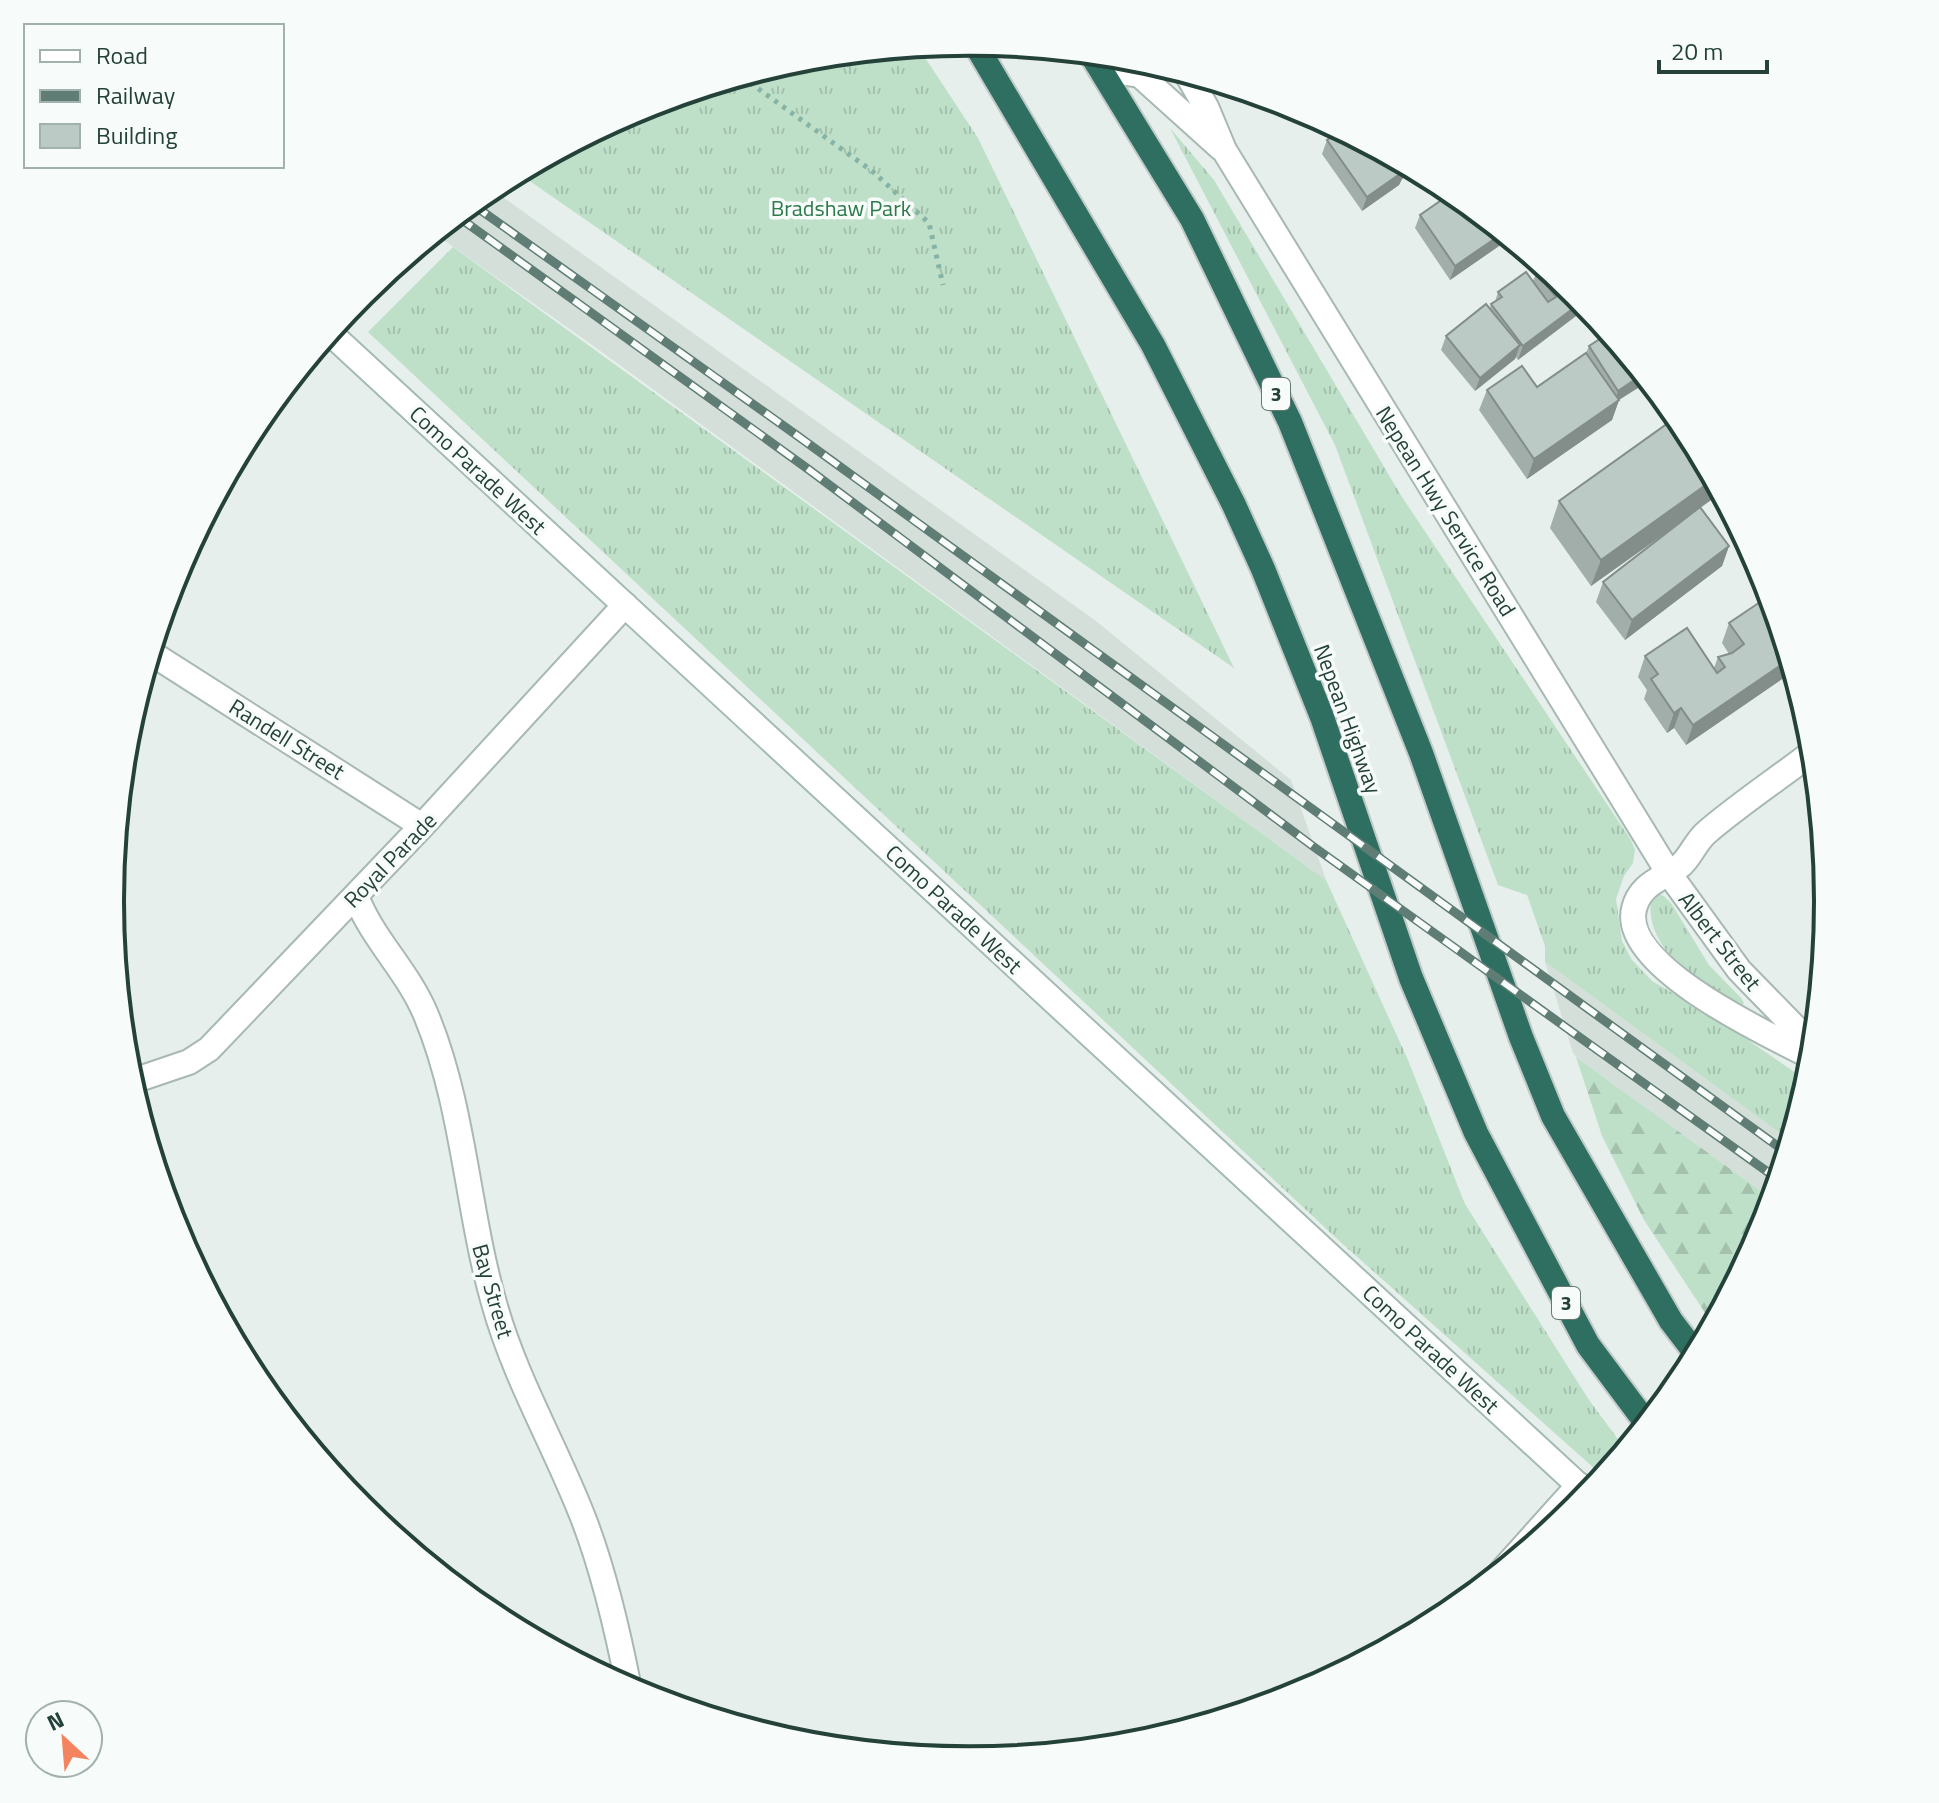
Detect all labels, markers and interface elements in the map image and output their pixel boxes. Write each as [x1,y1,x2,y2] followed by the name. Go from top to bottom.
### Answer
[24,24,284,168] legend
[1659,24,1767,74] scale bar
[1671,33,1723,69] text: 20 m
[96,37,148,73] text: Road
[96,77,176,113] text: Railway
[96,117,178,153] text: Building
[771,191,912,225] park label: Bradshaw Park
[1262,378,1290,410] road number: 3
[402,397,554,543] street label: Como Parade West
[1367,399,1525,623] street label: Nepean Hwy Service Road
[1305,639,1391,799] street label: Nepean Highway
[223,690,352,788] street label: Randell Street
[336,805,444,915] street label: Royal Parade
[878,836,1030,982] street label: Como Parade West
[1670,884,1770,998] street label: Albert Street
[463,1240,523,1342] street label: Bay Street
[1355,1276,1507,1422] street label: Como Parade West
[1552,1287,1580,1319] road number: 3
[24,1699,104,1779] north arrow
[41,1702,70,1740] text: N

